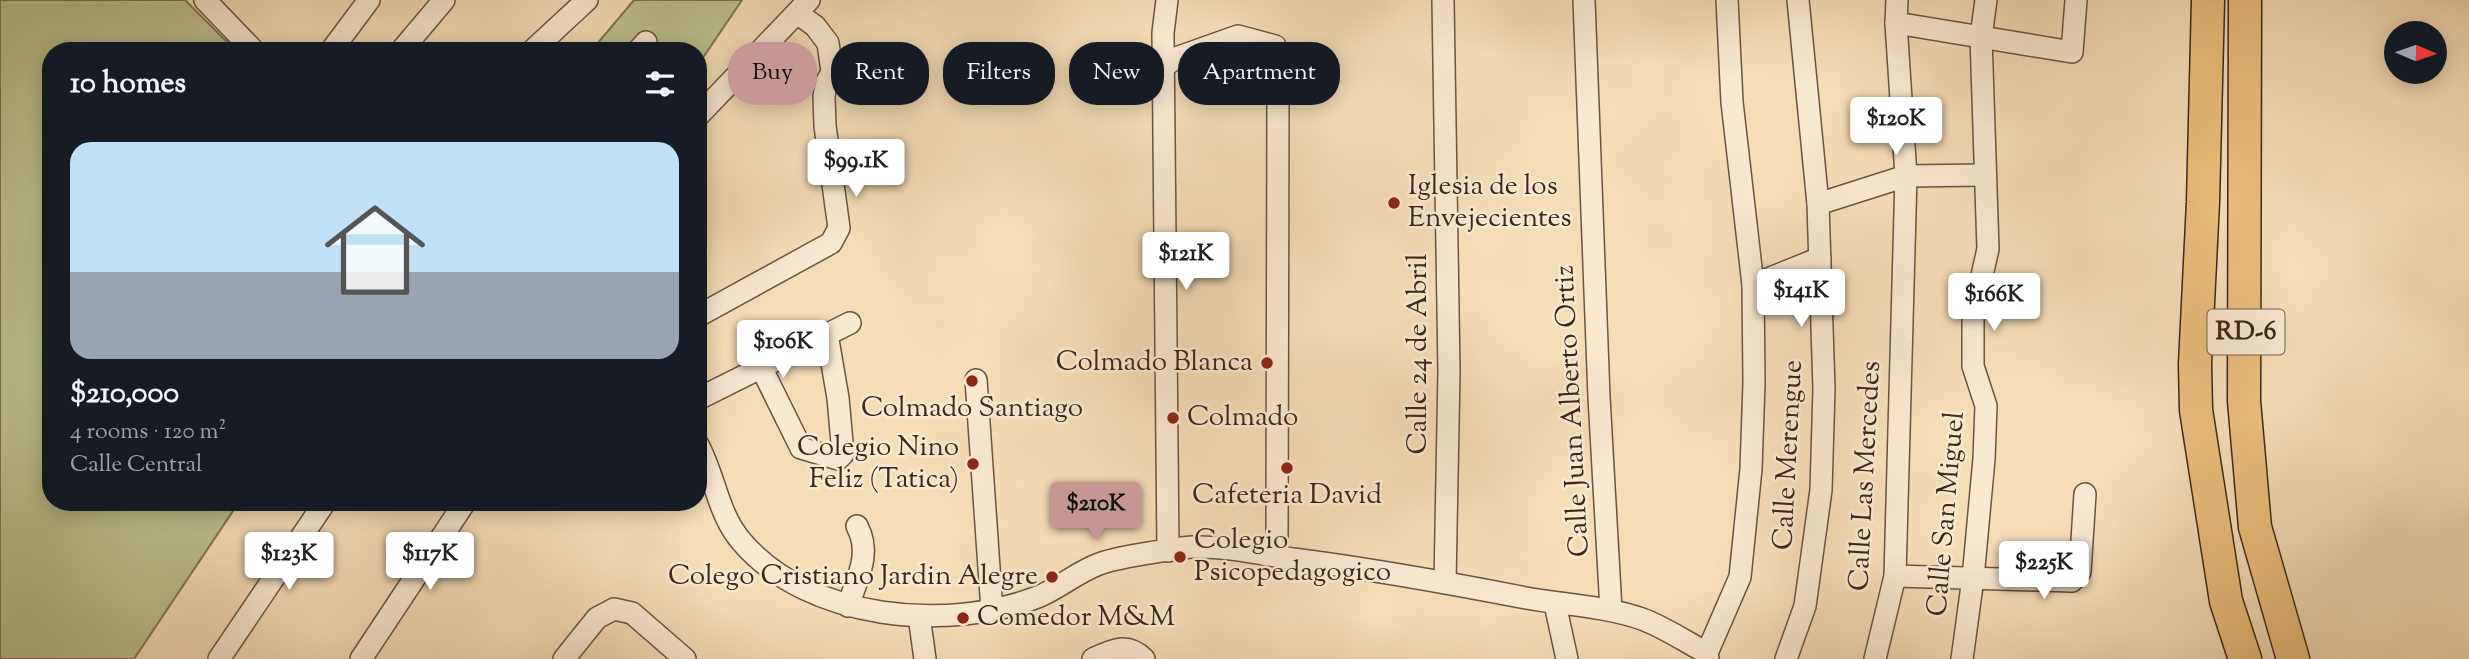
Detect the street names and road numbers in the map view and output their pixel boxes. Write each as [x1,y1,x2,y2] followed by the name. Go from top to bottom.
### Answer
[1399,253,1439,455] street label: Calle 24 de Abril
[1545,264,1601,558] street label: Calle Juan Alberto Ortiz
[2208,310,2284,354] road number: RD-6
[1764,359,1814,551] street label: Calle Merengue
[1840,360,1892,592] street label: Calle Las Mercedes
[1918,410,1976,618] street label: Calle San Miguel

